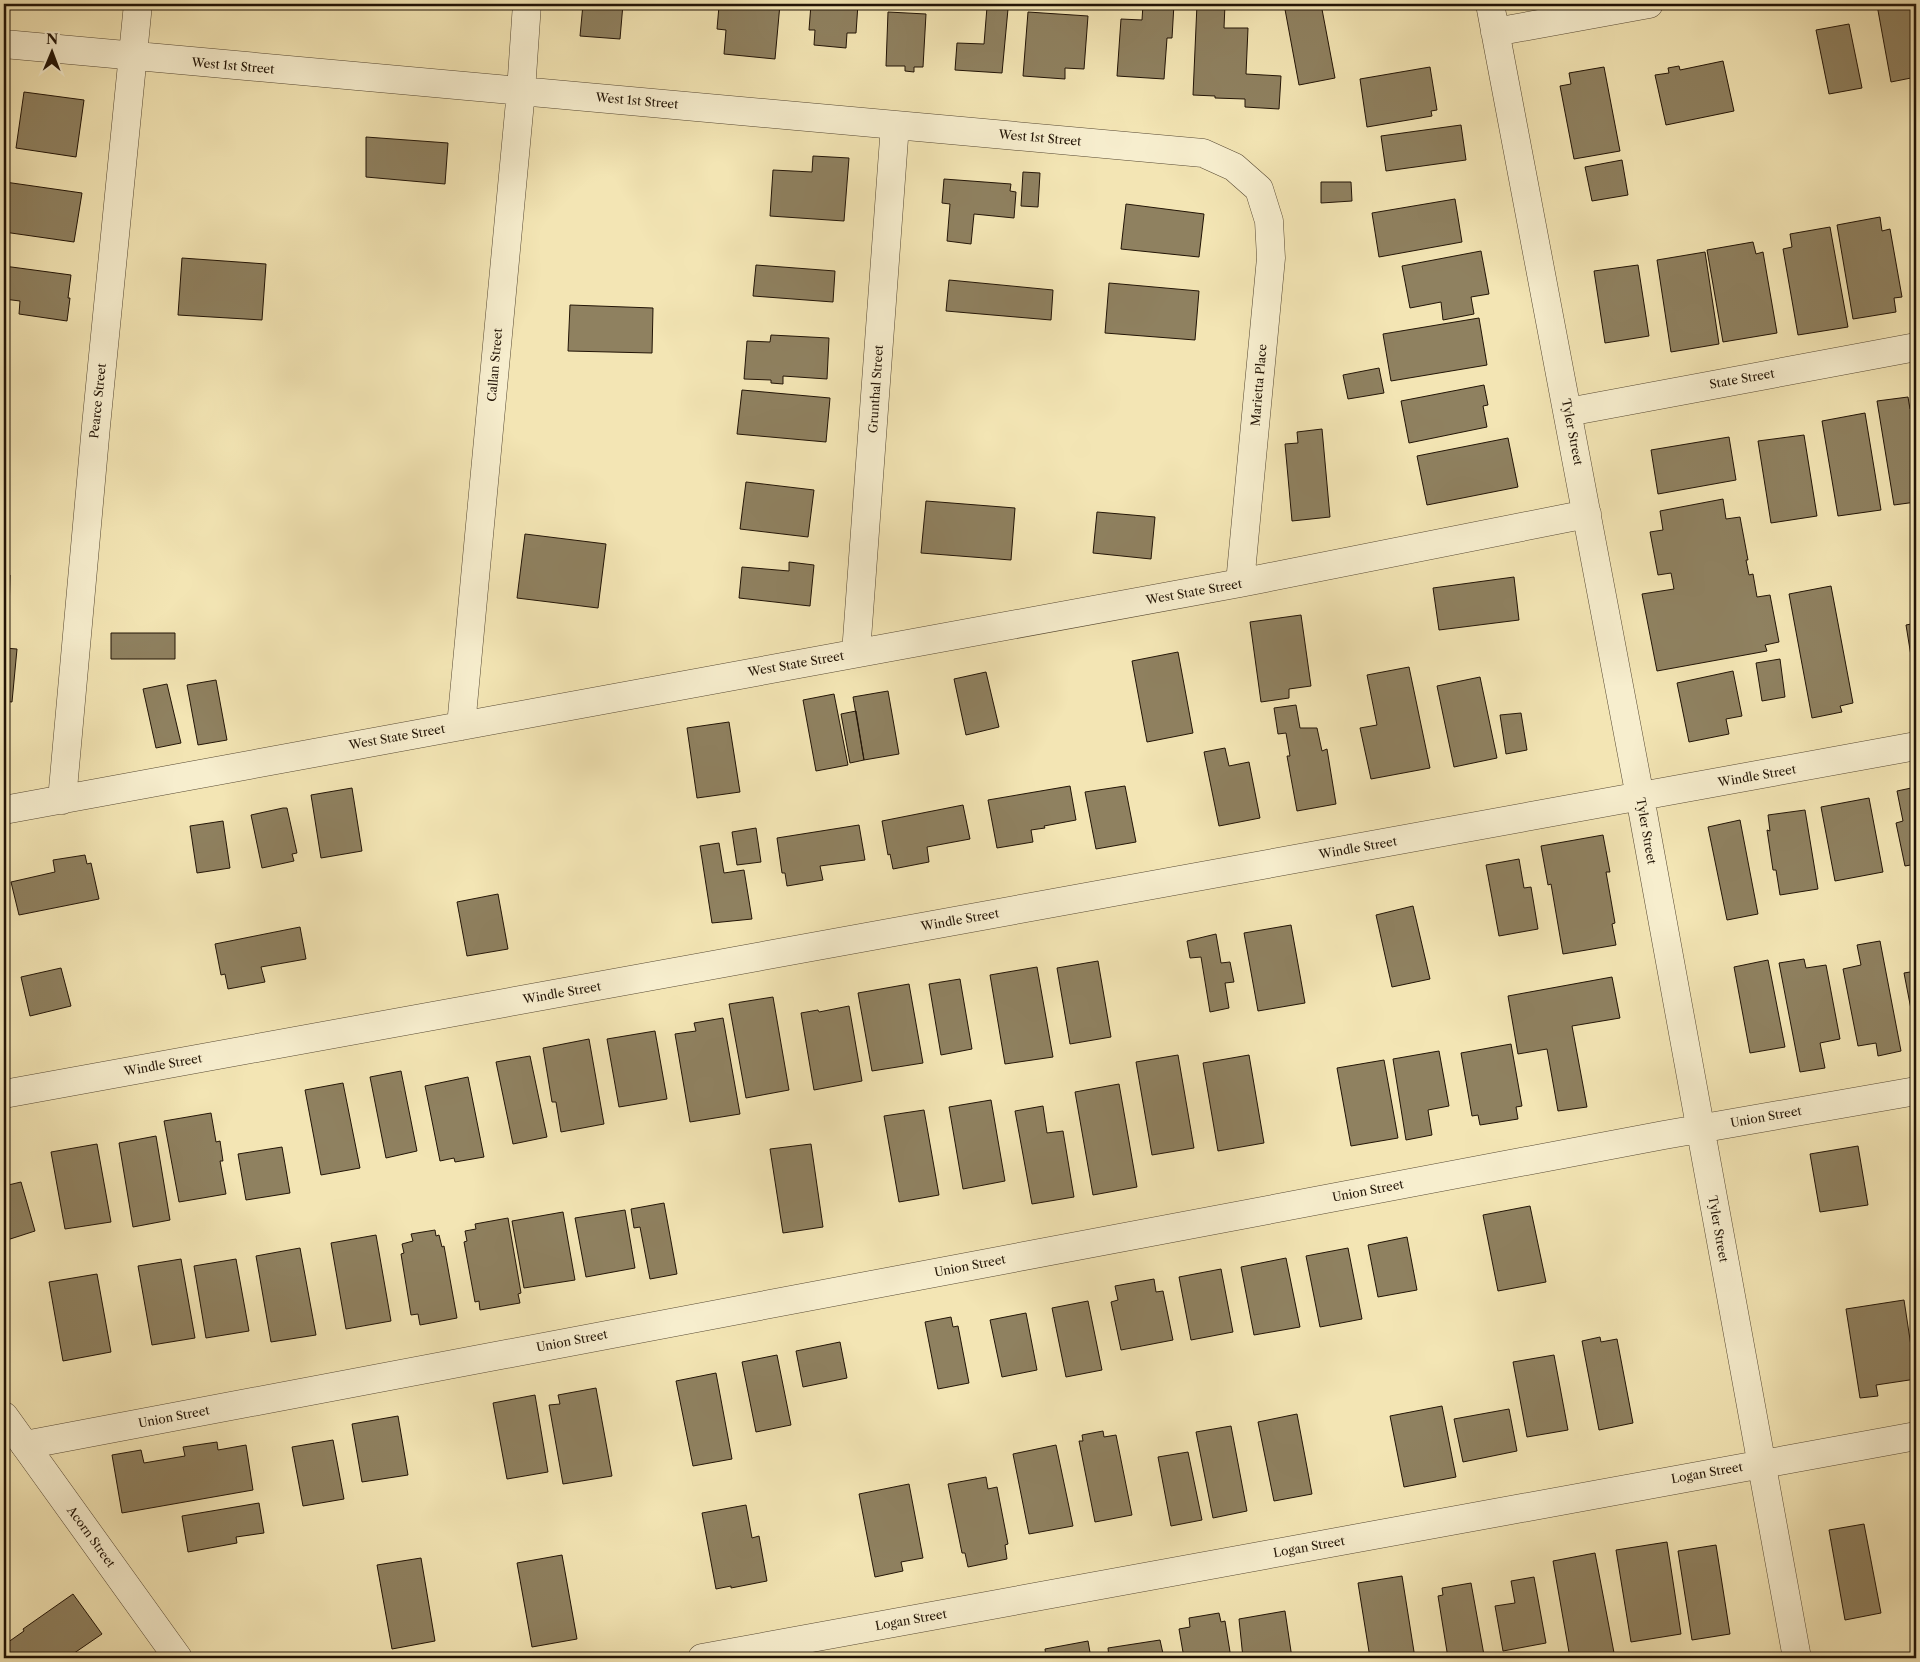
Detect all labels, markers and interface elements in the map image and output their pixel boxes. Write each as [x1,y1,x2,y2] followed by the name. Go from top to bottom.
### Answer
[28,28,78,78] north arrow
[46,30,58,48] text: N
[190,54,276,77] street label: West 1st Street
[594,89,680,112] street label: West 1st Street
[997,126,1083,149] street label: West 1st Street
[484,327,505,402] street label: Callan Street
[1247,343,1270,427] street label: Marietta Place
[865,344,886,434] street label: Grunthal Street
[86,362,109,439] street label: Pearce Street
[1708,365,1776,392] street label: State Street
[1559,397,1586,467] street label: Tyler Street
[1144,576,1244,608] street label: West State Street
[746,648,846,680] street label: West State Street
[347,721,447,753] street label: West State Street
[1716,761,1798,790] street label: Windle Street
[1633,796,1660,866] street label: Tyler Street
[1317,833,1399,862] street label: Windle Street
[919,905,1001,934] street label: Windle Street
[521,978,603,1007] street label: Windle Street
[122,1050,204,1079] street label: Windle Street
[1729,1103,1804,1130] street label: Union Street
[1331,1176,1406,1205] street label: Union Street
[1705,1194,1732,1264] street label: Tyler Street
[933,1251,1008,1280] street label: Union Street
[535,1326,610,1355] street label: Union Street
[137,1402,212,1431] street label: Union Street
[1670,1459,1745,1486] street label: Logan Street
[64,1502,119,1571] street label: Acorn Street
[1272,1533,1347,1560] street label: Logan Street
[874,1606,949,1633] street label: Logan Street

